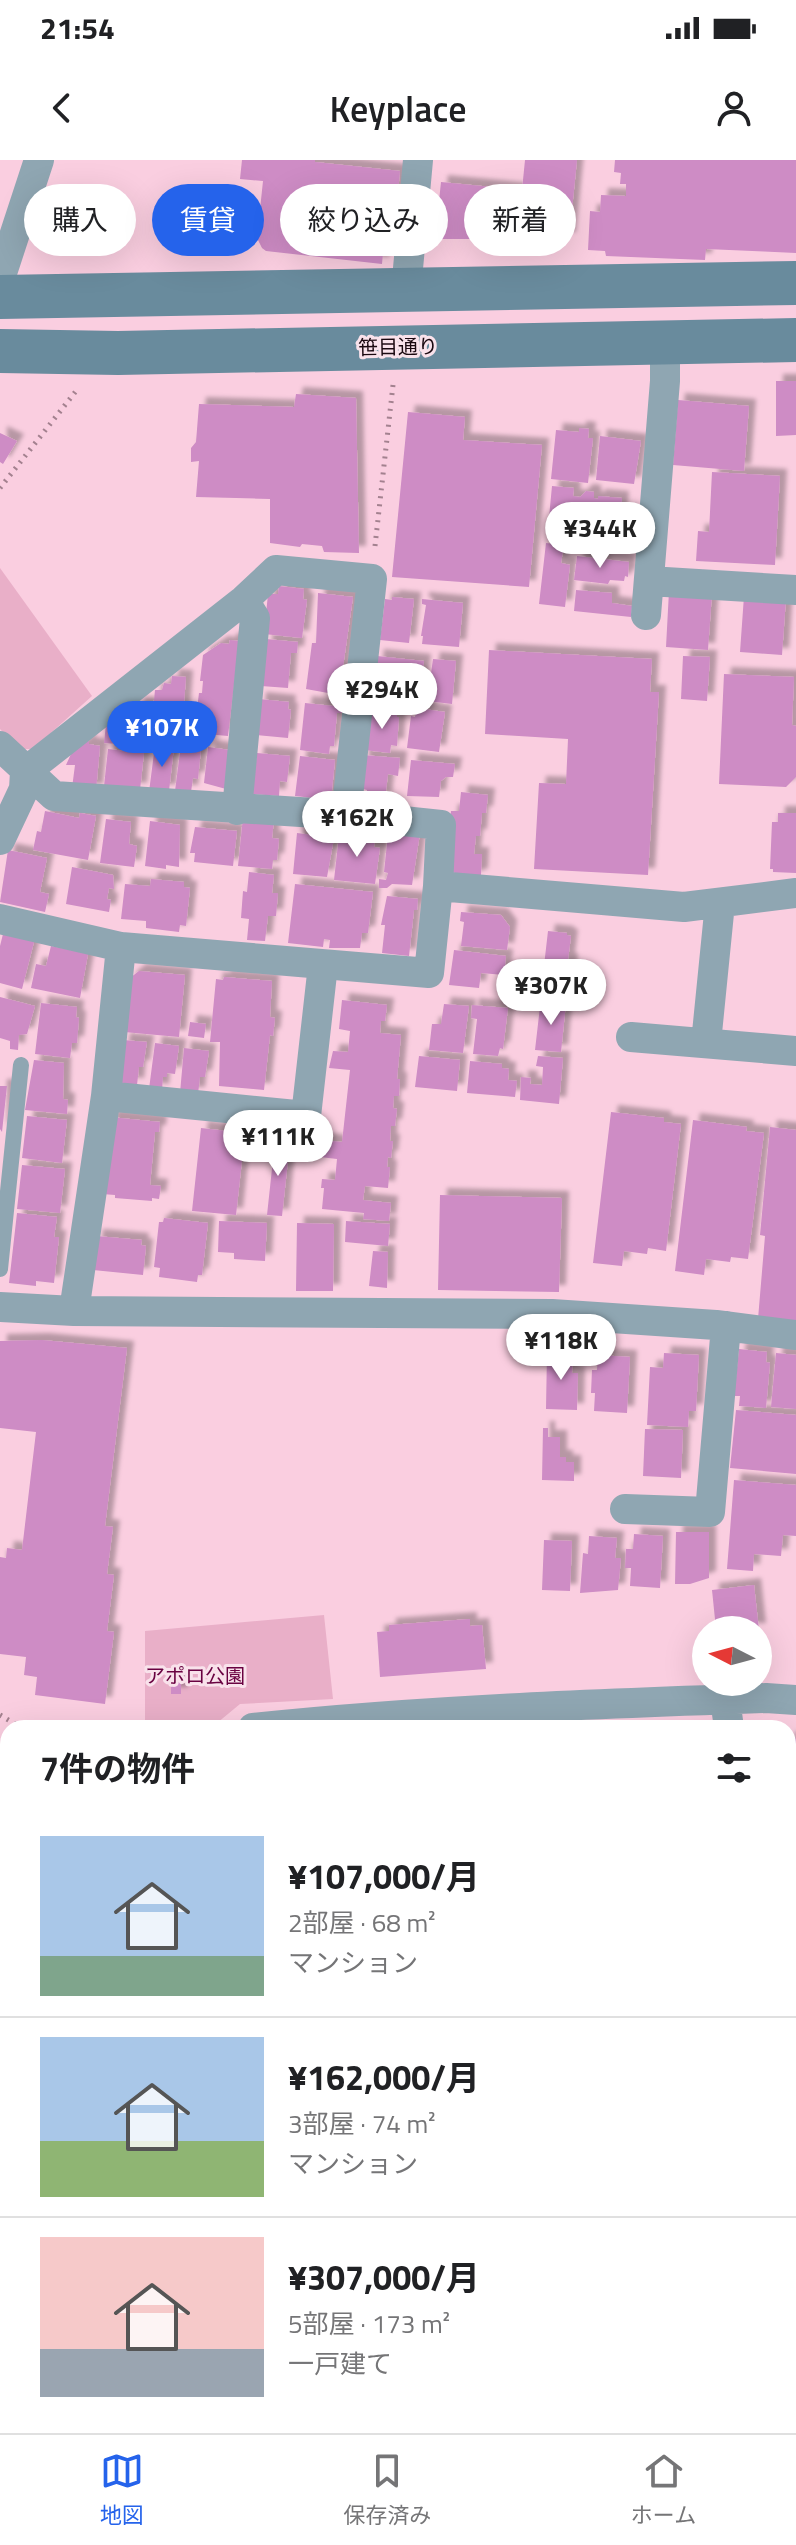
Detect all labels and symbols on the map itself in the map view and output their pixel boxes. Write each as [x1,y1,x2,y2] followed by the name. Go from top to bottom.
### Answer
[358,330,438,363] street label: 笹目通り
[544,502,656,570] pin: ¥344K
[326,663,438,731] pin: ¥294K
[106,701,218,769] pin: ¥107K
[301,791,413,859] pin: ¥162K
[495,959,607,1027] pin: ¥307K
[222,1110,334,1178] pin: ¥111K
[505,1314,617,1382] pin: ¥118K
[692,1616,772,1696] north arrow
[145,1660,245,1691] park label: アポロ公園

